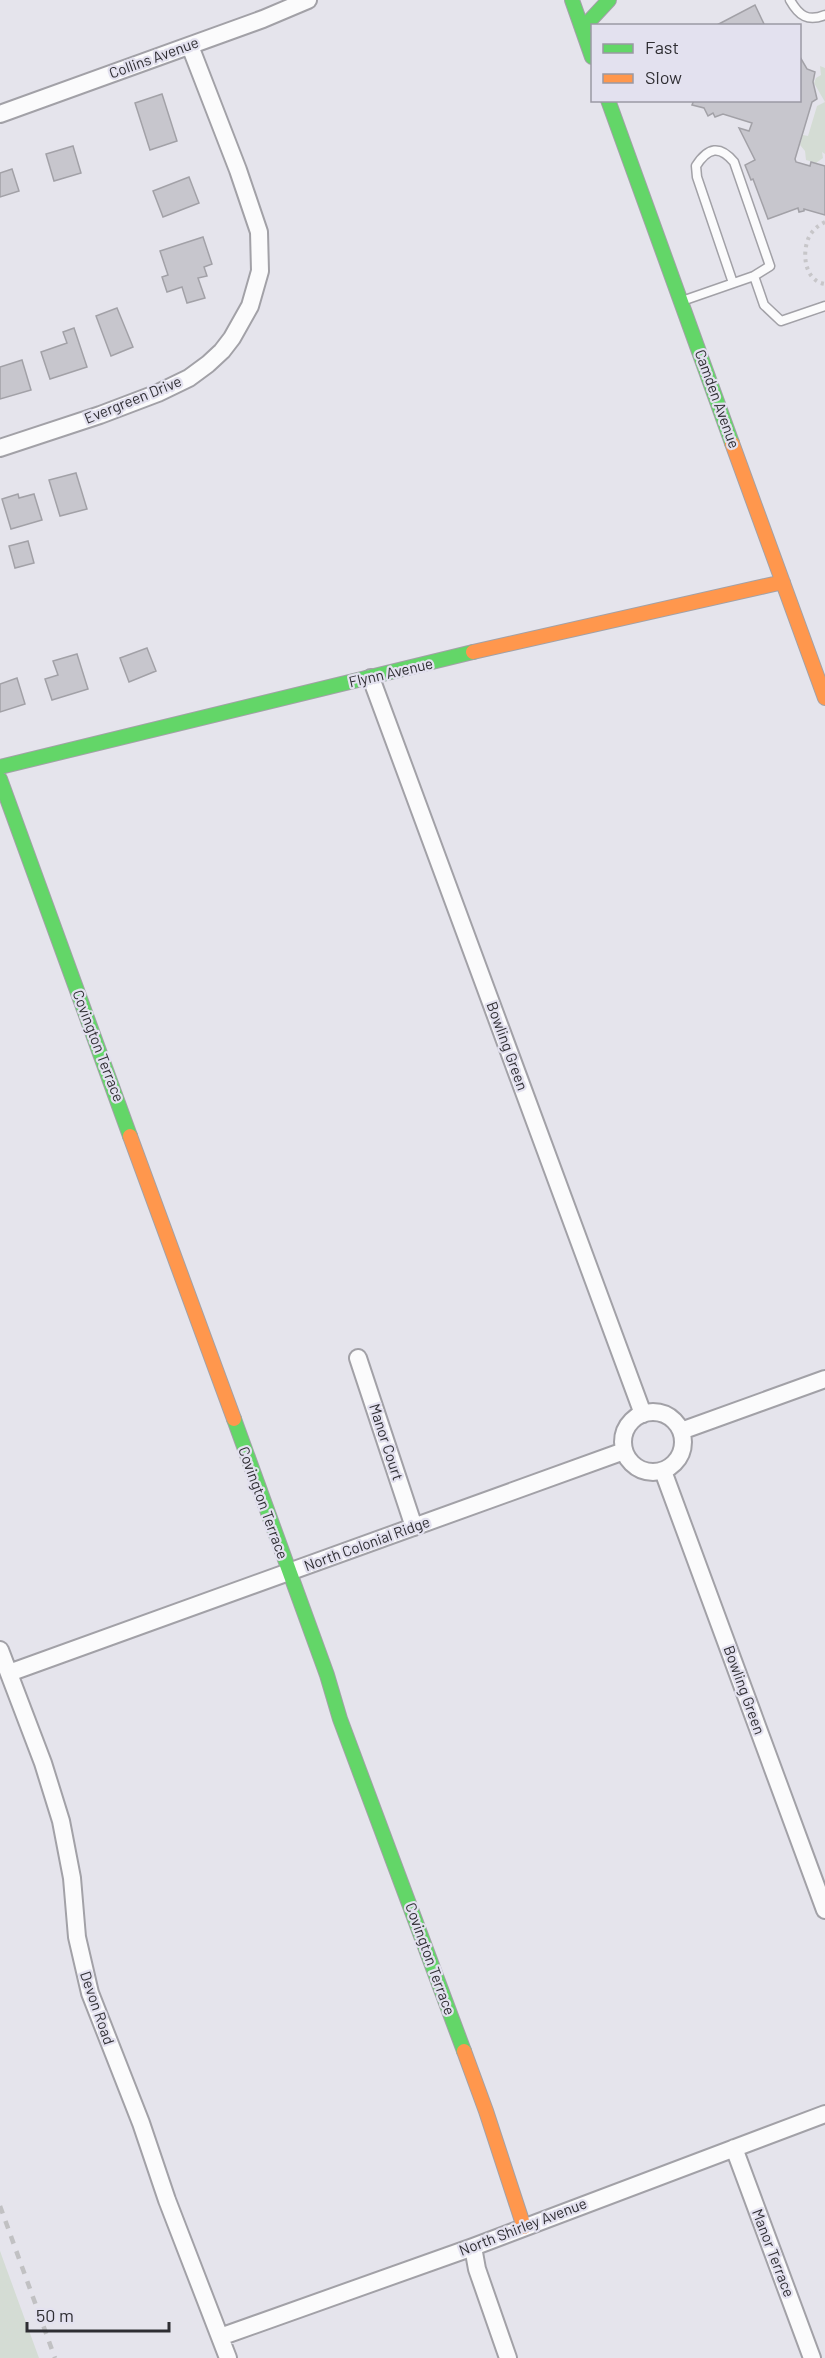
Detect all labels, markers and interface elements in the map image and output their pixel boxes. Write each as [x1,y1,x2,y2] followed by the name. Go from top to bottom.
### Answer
[591,24,801,102] legend
[106,33,201,82] street label: Collins Avenue
[645,36,679,58] text: Fast
[645,66,682,88] text: Slow
[692,347,744,451] street label: Camden Avenue
[81,371,184,427] street label: Evergreen Drive
[347,654,435,690] street label: Flynn Avenue
[69,987,129,1104] street label: Covington Terrace
[484,999,532,1093] street label: Bowling Green
[366,1401,408,1482] street label: Manor Court
[235,1444,293,1561] street label: Covington Terrace
[301,1512,432,1574] street label: North Colonial Ridge
[721,1643,769,1737] street label: Bowling Green
[402,1900,460,2017] street label: Covington Terrace
[77,1969,119,2047] street label: Devon Road
[456,2193,589,2259] street label: North Shirley Avenue
[749,2206,799,2299] street label: Manor Terrace
[27,2295,170,2333] scale bar
[36,2304,74,2326] text: 50 m

